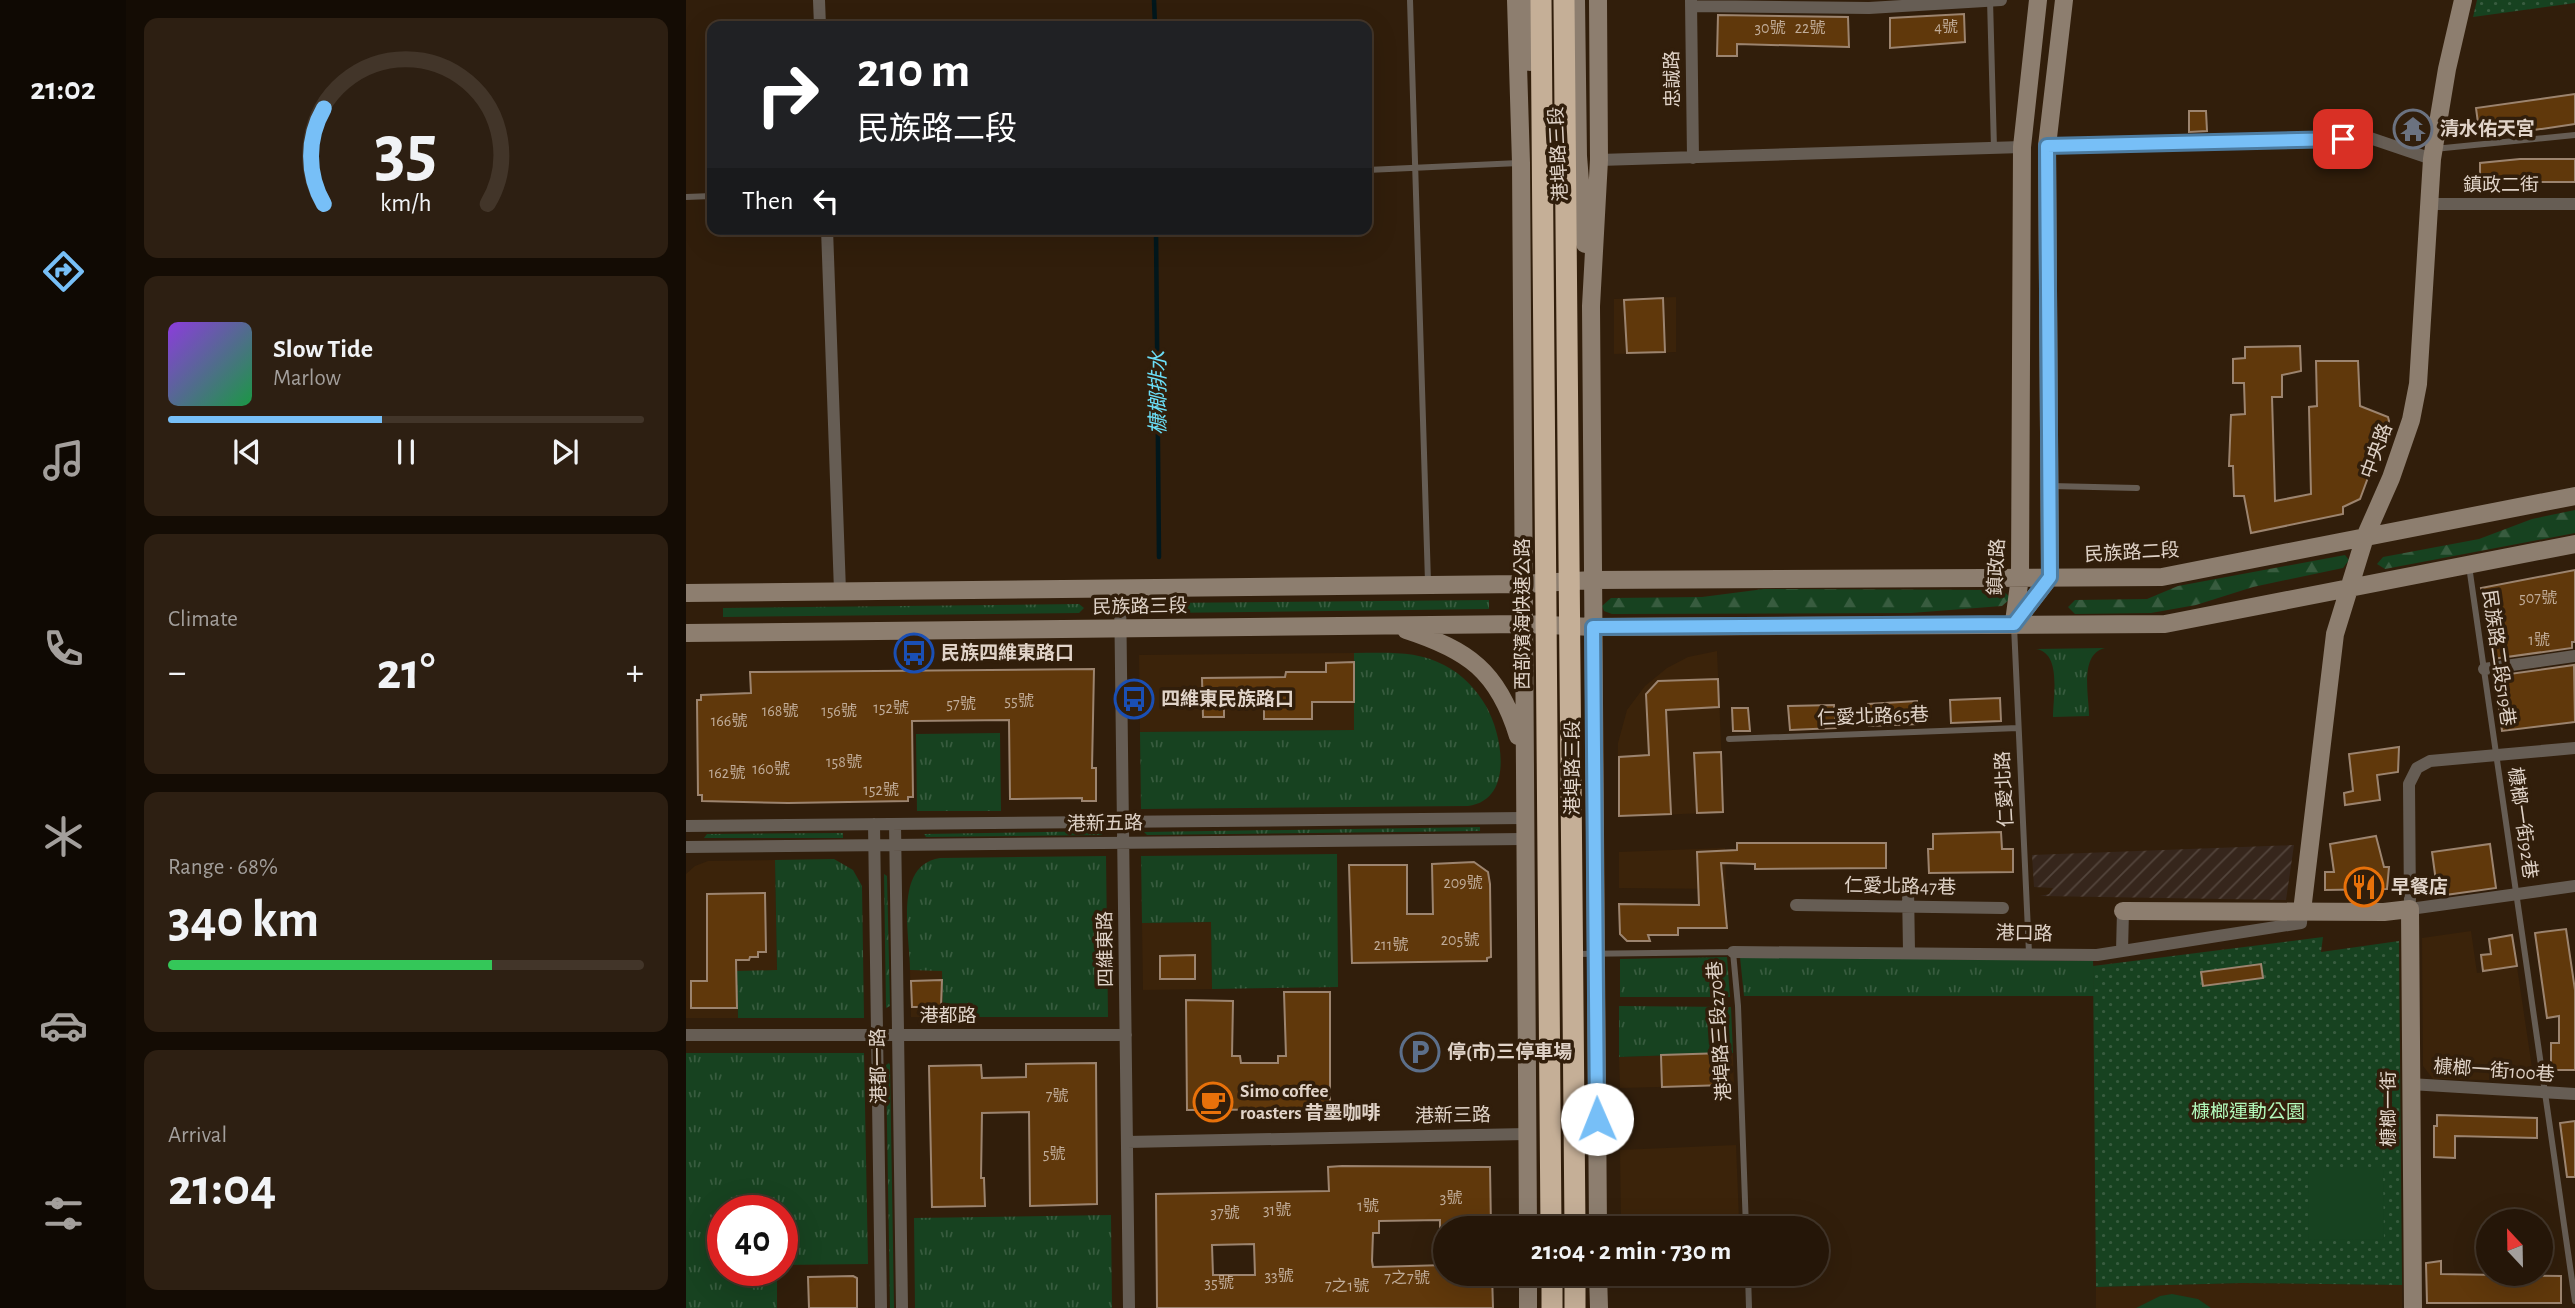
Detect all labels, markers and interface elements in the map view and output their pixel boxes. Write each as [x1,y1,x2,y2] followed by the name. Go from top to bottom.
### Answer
[1934,19,1958,35] house number: 4號
[1754,20,1786,36] house number: 30號
[1795,20,1825,36] house number: 22號
[857,47,970,96] text: 210 m
[742,49,833,140] icon: right
[1661,50,1683,108] street label: 忠誠路
[30,73,96,105] text: 21:02
[1545,106,1571,202] street label: 港埠路三段
[2392,108,2434,150] temple icon: 清水佑天宮
[2313,109,2373,169] pin
[857,113,1017,145] text: 民族路二段
[375,116,437,189] text: 35
[2440,118,2535,139] place label: 清水佑天宮
[2324,120,2362,158] icon: arrive
[2463,174,2539,195] street label: 鎮政二街
[807,182,845,220] icon: left
[742,188,793,214] text: Then
[380,191,432,216] text: km/h
[39,247,88,296] icon: directions
[273,336,373,362] text: Slow Tide
[1147,350,1169,435] water label: 槺榔排水
[273,367,341,390] text: Marlow
[2357,421,2396,481] street label: 中央路
[228,433,266,471] icon: previous
[387,433,425,471] icon: pause
[546,433,584,471] icon: next
[39,436,88,485] icon: music
[1512,538,1533,690] street label: 西部濱海快速公路
[1984,538,2008,596] street label: 鎮政路
[2084,539,2180,565] street label: 民族路二段
[2479,588,2519,727] street label: 民族路二段519巷
[2519,590,2557,606] house number: 507號
[1092,595,1188,617] street label: 民族路三段
[168,608,238,631] text: Climate
[39,624,88,673] icon: phone
[893,632,935,674] bus stop icon: 民族四維東路口
[2528,632,2550,648] house number: 1號
[941,642,1074,663] place label: 民族四維東路口
[377,646,435,698] text: 21°
[168,654,186,692] text: −
[626,654,644,692] text: +
[1113,678,1155,720] bus stop icon: 四維東民族路口
[1161,688,1294,709] place label: 四維東民族路口
[1004,693,1034,709] house number: 55號
[946,696,976,712] house number: 57號
[873,700,909,716] house number: 152號
[762,703,798,719] house number: 168號
[821,703,857,719] house number: 156號
[1817,704,1929,728] street label: 仁愛北路65巷
[711,713,747,729] house number: 166號
[1562,720,1583,816] street label: 港埠路三段
[1993,751,2016,828] street label: 仁愛北路
[826,754,862,770] house number: 158號
[752,761,790,777] house number: 160號
[709,765,745,781] house number: 162號
[2505,766,2541,880] street label: 槺榔一街92巷
[863,782,899,798] house number: 152號
[39,812,88,861] icon: climate
[1067,812,1143,834] street label: 港新五路
[168,856,278,879] text: Range · 68%
[2343,866,2385,908] restaurant icon: 早餐店
[1443,875,1483,891] house number: 209號
[1844,875,1956,897] street label: 仁愛北路47巷
[2391,876,2448,897] place label: 早餐店
[168,894,319,946] text: 340 km
[1095,911,1116,987] street label: 四維東路
[1995,922,2053,944] street label: 港口路
[1441,932,1479,948] house number: 205號
[1374,937,1408,953] house number: 211號
[1704,960,1734,1102] street label: 港埠路三段270巷
[39,1001,88,1050] icon: car
[919,1005,977,1026] street label: 港都路
[867,1028,889,1104] street label: 港都一路
[1399,1031,1441,1073] parking icon: 停(市)三停車場
[1447,1041,1572,1062] place label: 停(市)三停車場
[2433,1055,2555,1085] street label: 槺榔一街100巷
[2378,1071,2399,1147] street label: 槺榔一街
[1192,1081,1234,1123] cafe icon: Simo coffee roasters 昔墨咖啡
[1240,1082,1380,1123] place label: Simo coffee roasters 昔墨咖啡
[1560,1082,1634,1156] position arrow
[1046,1088,1068,1104] house number: 7號
[2191,1101,2305,1122] park label: 槺榔運動公園
[1415,1104,1491,1126] street label: 港新三路
[168,1124,227,1147] text: Arrival
[1043,1146,1065,1162] house number: 5號
[168,1162,276,1214] text: 21:04
[39,1189,88,1238] icon: filters
[1440,1190,1462,1206] house number: 3號
[707,1195,798,1286] speed limit sign: 40
[1357,1198,1379,1214] house number: 1號
[1263,1202,1291,1218] house number: 31號
[1210,1205,1240,1221] house number: 37號
[2476,1209,2553,1286] north arrow
[2476,1209,2553,1286] map controls
[1531,1238,1731,1264] text: 21:04 · 2 min · 730 m
[1264,1268,1294,1284] house number: 33號
[1384,1269,1430,1286] house number: 7之7號
[1204,1275,1234,1291] house number: 35號
[1325,1277,1369,1294] house number: 7之1號

